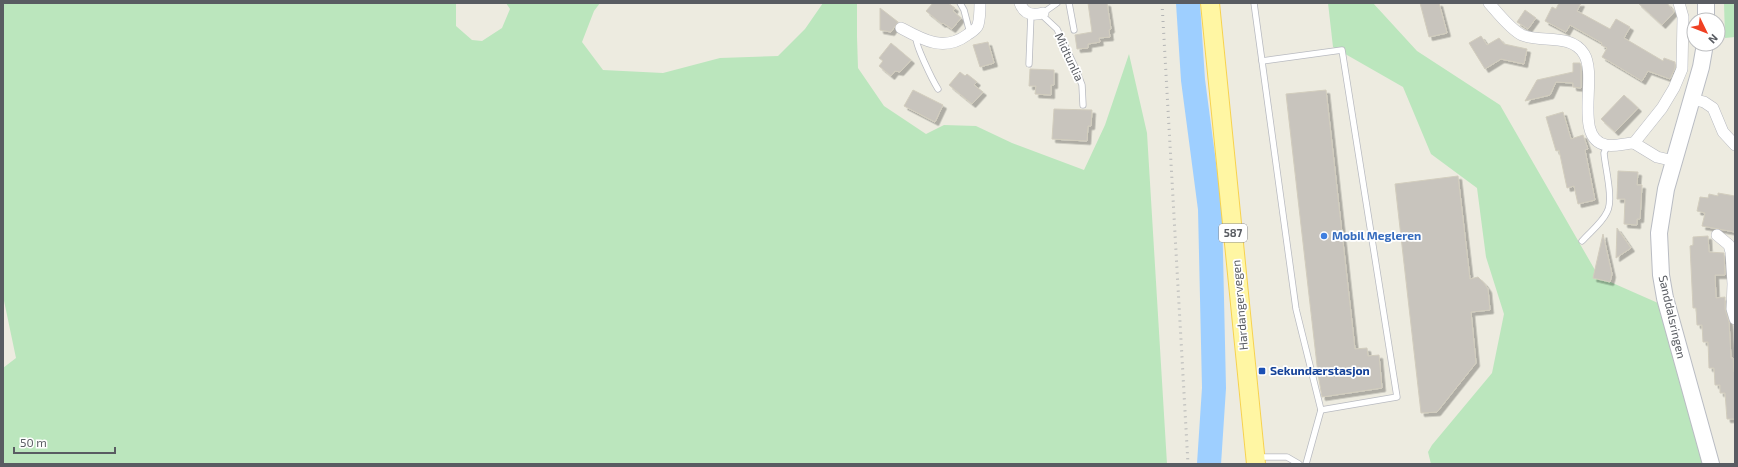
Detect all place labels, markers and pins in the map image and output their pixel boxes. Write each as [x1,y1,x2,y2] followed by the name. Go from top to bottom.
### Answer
[1332,228,1421,242] place label: Mobil Megleren
[1319,231,1329,241] marker: Mobil Megleren
[1270,363,1370,378] place label: Sekundærstasjon
[1257,366,1267,376] marker: Sekundærstasjon

